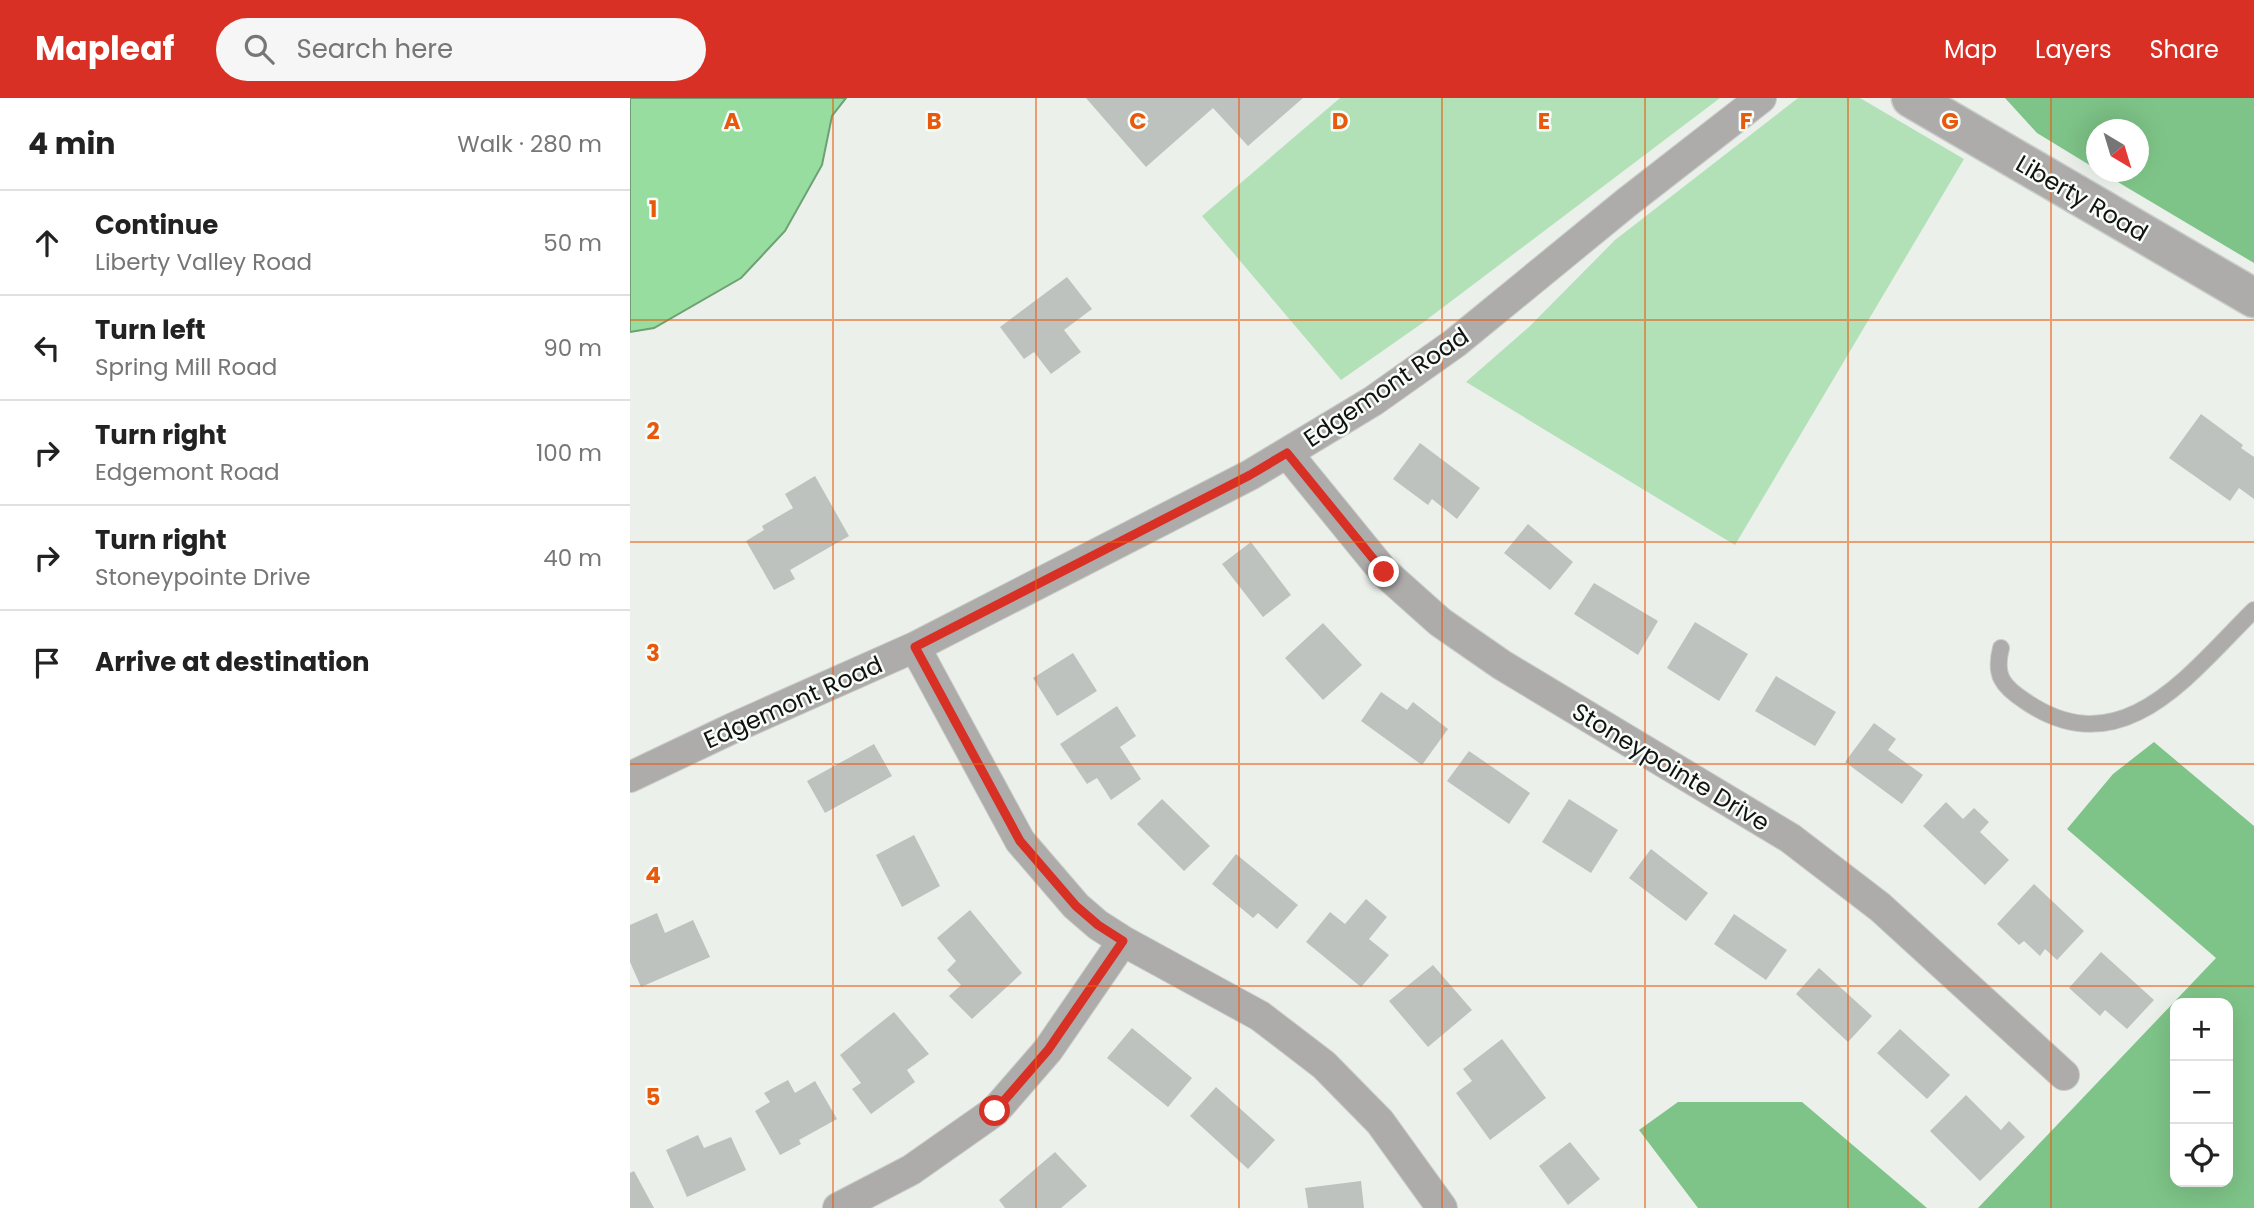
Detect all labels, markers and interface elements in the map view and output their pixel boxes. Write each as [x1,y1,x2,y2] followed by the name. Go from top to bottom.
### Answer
[216,18,706,81] search box
[35,25,174,72] text: Mapleaf
[240,30,278,68] icon: search
[296,31,453,67] text: Search here
[1944,33,1997,66] text: Map
[2035,33,2111,66] text: Layers
[2149,33,2219,66] text: Share
[724,105,741,137] text: A
[926,105,942,137] text: B
[1129,105,1147,137] text: C
[1332,105,1348,137] text: D
[1538,105,1550,137] text: E
[1740,105,1752,137] text: F
[1941,105,1959,137] text: G
[2086,119,2149,182] north arrow
[28,122,116,165] text: 4 min
[457,128,602,160] text: Walk · 280 m
[2010,147,2154,249] street label: Liberty Road
[649,193,657,225] text: 1
[95,207,218,243] text: Continue
[28,224,66,262] icon: ahead
[543,227,602,259] text: 50 m
[95,246,312,278] text: Liberty Valley Road
[95,312,206,348] text: Turn left
[1297,319,1475,455] street label: Edgemont Road
[28,329,66,367] icon: left
[543,332,602,364] text: 90 m
[95,351,277,383] text: Spring Mill Road
[646,415,660,447] text: 2
[95,417,227,453] text: Turn right
[28,434,66,472] icon: right
[536,437,602,469] text: 100 m
[95,456,280,488] text: Edgemont Road
[95,522,227,558] text: Turn right
[28,539,66,577] icon: right
[543,542,602,574] text: 40 m
[1368,556,1399,587] route end
[95,561,311,593] text: Stoneypointe Drive
[646,637,660,669] text: 3
[28,644,66,682] icon: arrive
[95,644,370,680] text: Arrive at destination
[698,648,888,756] street label: Edgemont Road
[1566,695,1776,839] street label: Stoneypointe Drive
[645,859,661,891] text: 4
[2170,998,2233,1187] map controls
[2170,998,2233,1061] button: +
[2170,1061,2233,1124] button: −
[646,1081,660,1113] text: 5
[979,1095,1010,1126] route start
[2170,1124,2233,1187] button: locate

